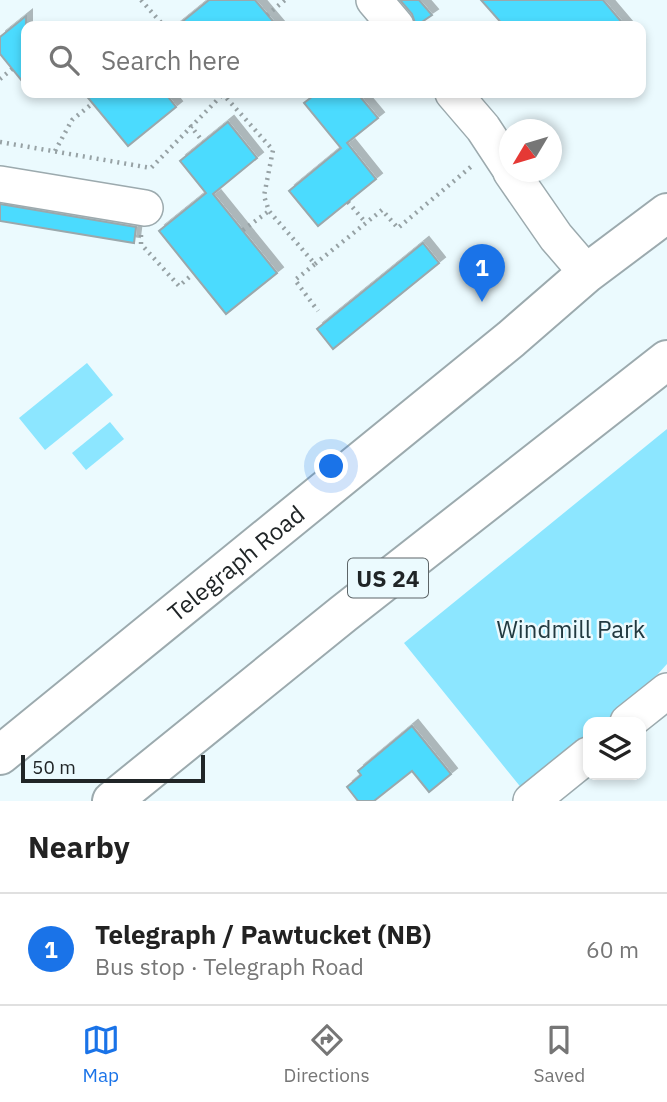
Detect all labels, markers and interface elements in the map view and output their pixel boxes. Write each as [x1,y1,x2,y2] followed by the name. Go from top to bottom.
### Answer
[21,21,646,98] search box
[45,41,83,79] icon: search
[101,43,240,77] text: Search here
[499,119,562,182] north arrow
[459,244,505,302] pin: 1
[314,449,348,483] your location
[161,498,311,628] street label: Telegraph Road
[348,558,428,598] road number: US 24
[496,613,646,645] park label: Windmill Park
[583,717,646,780] map controls
[583,717,646,780] button: layers
[21,752,205,784] scale bar
[32,755,76,779] text: 50 m
[28,827,130,866] text: Nearby
[95,917,431,951] text: Telegraph / Pawtucket (NB)
[44,934,58,964] text: 1
[586,934,639,964] text: 60 m
[95,951,364,981] text: Bus stop · Telegraph Road
[82,1021,120,1087] tab: Map
[283,1021,370,1087] tab: Directions
[534,1021,585,1087] tab: Saved

